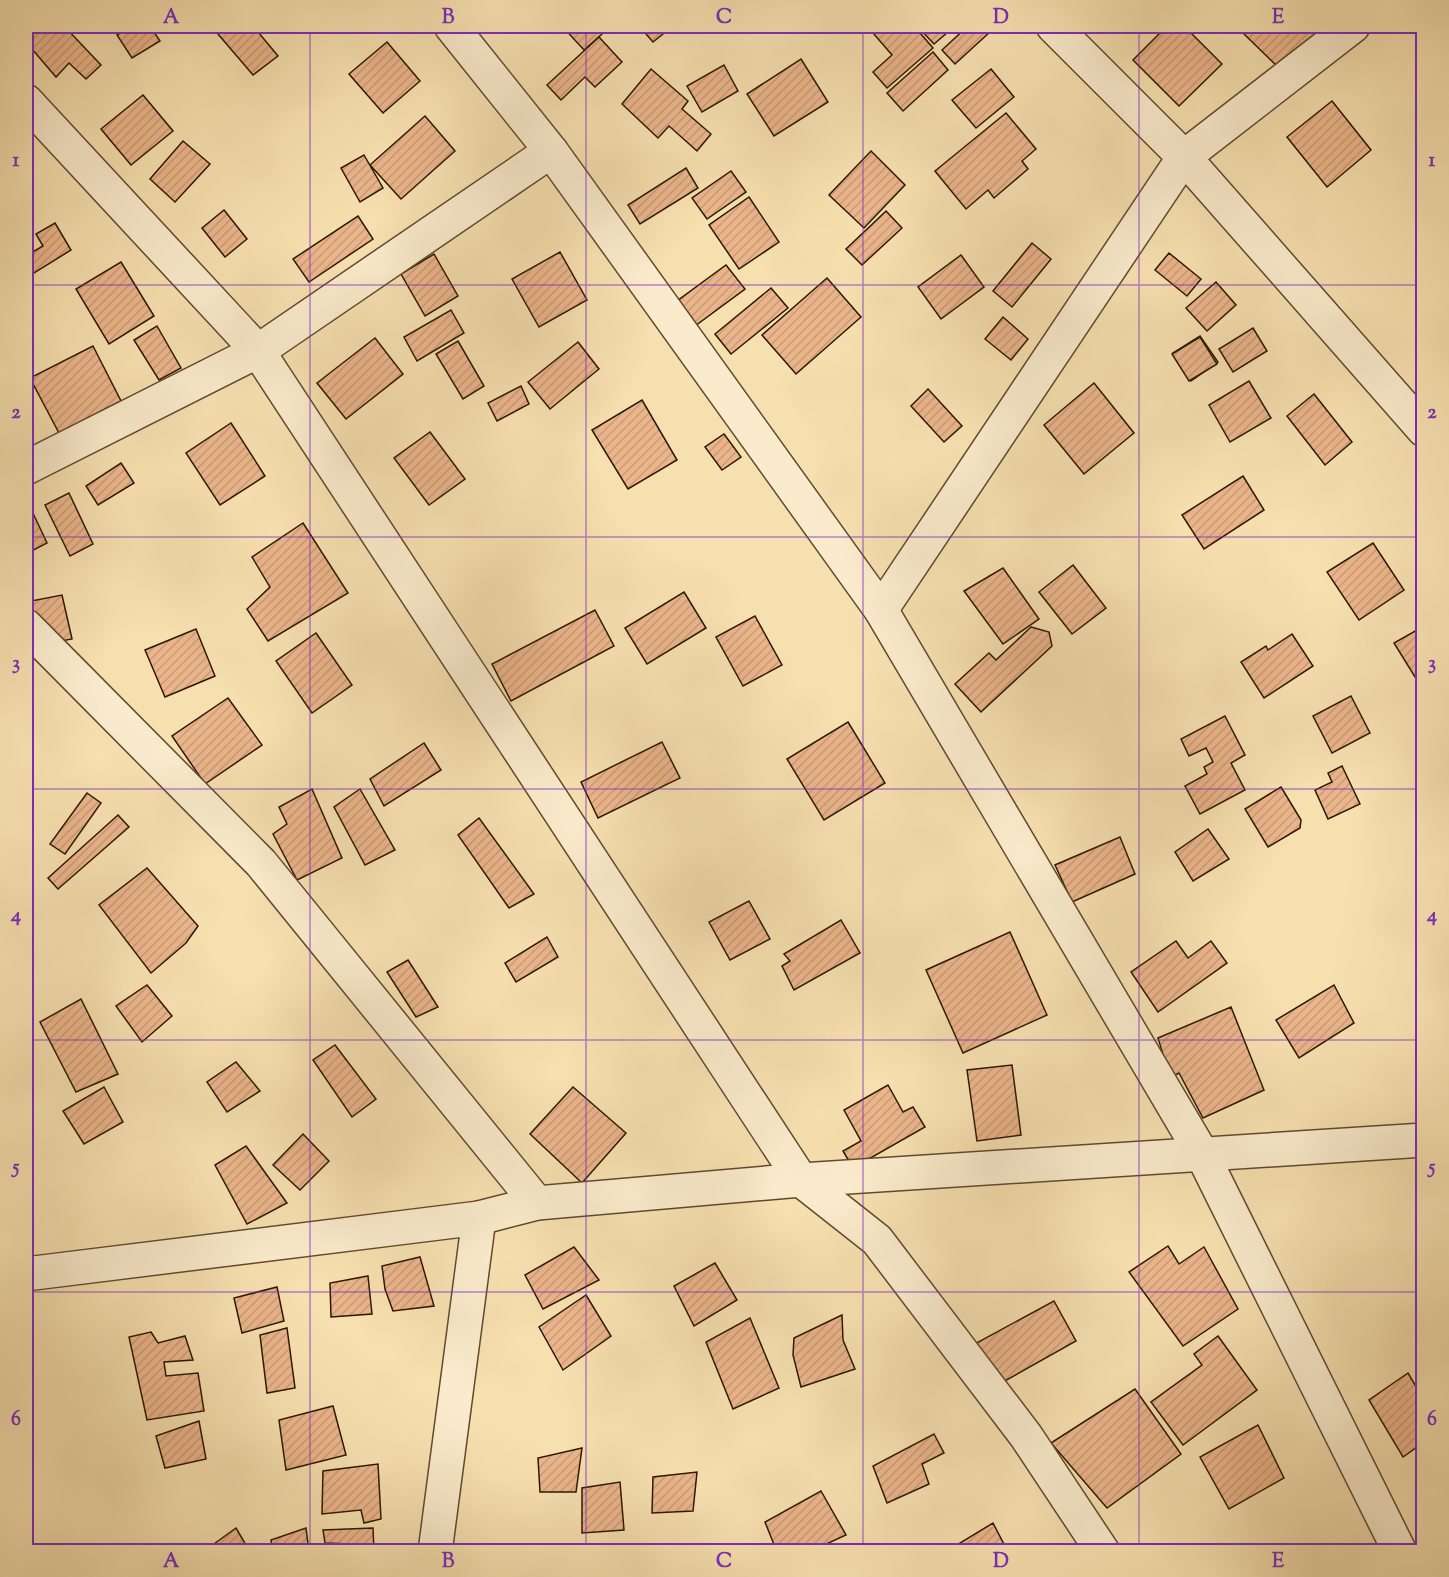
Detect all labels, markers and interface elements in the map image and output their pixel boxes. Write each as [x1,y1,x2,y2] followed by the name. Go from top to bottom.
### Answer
[163,4,180,33] text: A
[442,4,455,33] text: B
[716,4,732,33] text: C
[993,4,1009,33] text: D
[1272,4,1285,33] text: E
[13,147,20,176] text: 1
[1429,147,1436,176] text: 1
[11,399,21,428] text: 2
[1427,399,1437,428] text: 2
[12,650,20,679] text: 3
[1428,650,1436,679] text: 3
[10,902,21,931] text: 4
[1426,902,1437,931] text: 4
[11,1154,20,1183] text: 5
[1427,1154,1436,1183] text: 5
[11,1406,21,1435] text: 6
[1427,1406,1437,1435] text: 6
[163,1548,180,1577] text: A
[442,1548,455,1577] text: B
[716,1548,732,1577] text: C
[993,1548,1009,1577] text: D
[1272,1548,1285,1577] text: E

